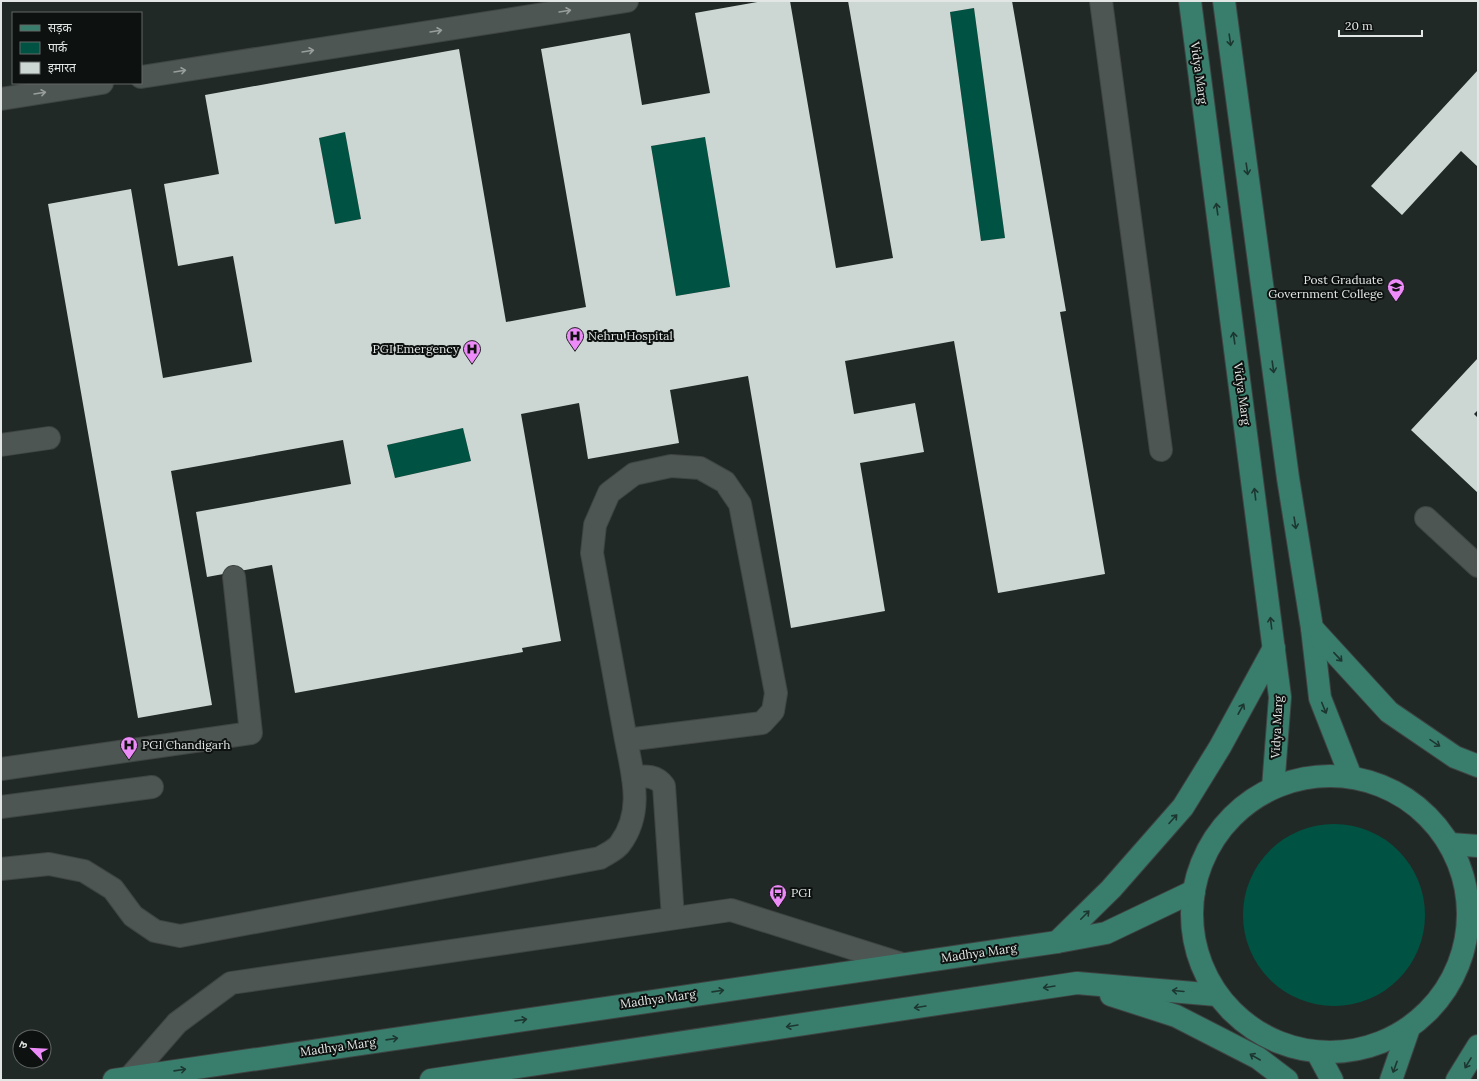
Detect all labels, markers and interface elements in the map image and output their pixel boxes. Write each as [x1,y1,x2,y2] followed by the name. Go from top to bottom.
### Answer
[558,7,571,15] one-way arrow
[12,12,142,84] legend
[1339,12,1422,38] scale bar
[1345,18,1373,33] text: 20 m
[48,20,73,35] text: सड़क
[429,27,442,35] one-way arrow
[1226,33,1233,46] one-way arrow
[48,40,68,55] text: पार्क
[1188,40,1211,105] street label: Vidya Marg
[301,47,314,55] one-way arrow
[48,60,77,75] text: इमारत
[173,67,186,75] one-way arrow
[33,89,46,97] one-way arrow
[1243,162,1251,175] one-way arrow
[1213,203,1221,216] one-way arrow
[1268,272,1383,301] place label: Post Graduate Government College
[1386,277,1406,302] school or university icon: Post Graduate Government College
[565,326,585,351] hospital icon: Nehru Hospital
[588,328,673,343] place label: Nehru Hospital
[1231,332,1238,345] one-way arrow
[462,339,482,364] hospital icon: PGI Emergency
[373,341,460,356] place label: PGI Emergency
[1269,360,1277,373] one-way arrow
[1231,361,1254,426] street label: Vidya Marg
[1251,488,1259,501] one-way arrow
[1291,516,1299,529] one-way arrow
[1267,617,1275,630] one-way arrow
[1334,652,1343,662] one-way arrow
[1267,695,1286,760] street label: Vidya Marg
[1320,701,1328,713] one-way arrow
[1238,703,1245,715] one-way arrow
[119,735,139,760] hospital icon: PGI Chandigarh
[142,737,230,752] place label: PGI Chandigarh
[1429,739,1440,747] one-way arrow
[1168,814,1177,824] one-way arrow
[768,883,788,908] bus stop icon: PGI
[791,885,811,900] place label: PGI
[1080,910,1090,920] one-way arrow
[940,940,1018,965] street label: Madhya Marg
[1043,983,1056,991] one-way arrow
[619,986,697,1011] street label: Madhya Marg
[711,987,724,995] one-way arrow
[1172,988,1185,995] one-way arrow
[914,1003,927,1011] one-way arrow
[514,1016,527,1024] one-way arrow
[786,1022,799,1030] one-way arrow
[12,1029,52,1069] north arrow
[299,1034,377,1059] street label: Madhya Marg
[385,1035,398,1043] one-way arrow
[15,1039,31,1051] text: उ
[1249,1053,1261,1061] one-way arrow
[1463,1057,1471,1069] one-way arrow
[1391,1061,1399,1073] one-way arrow
[173,1066,186,1074] one-way arrow

